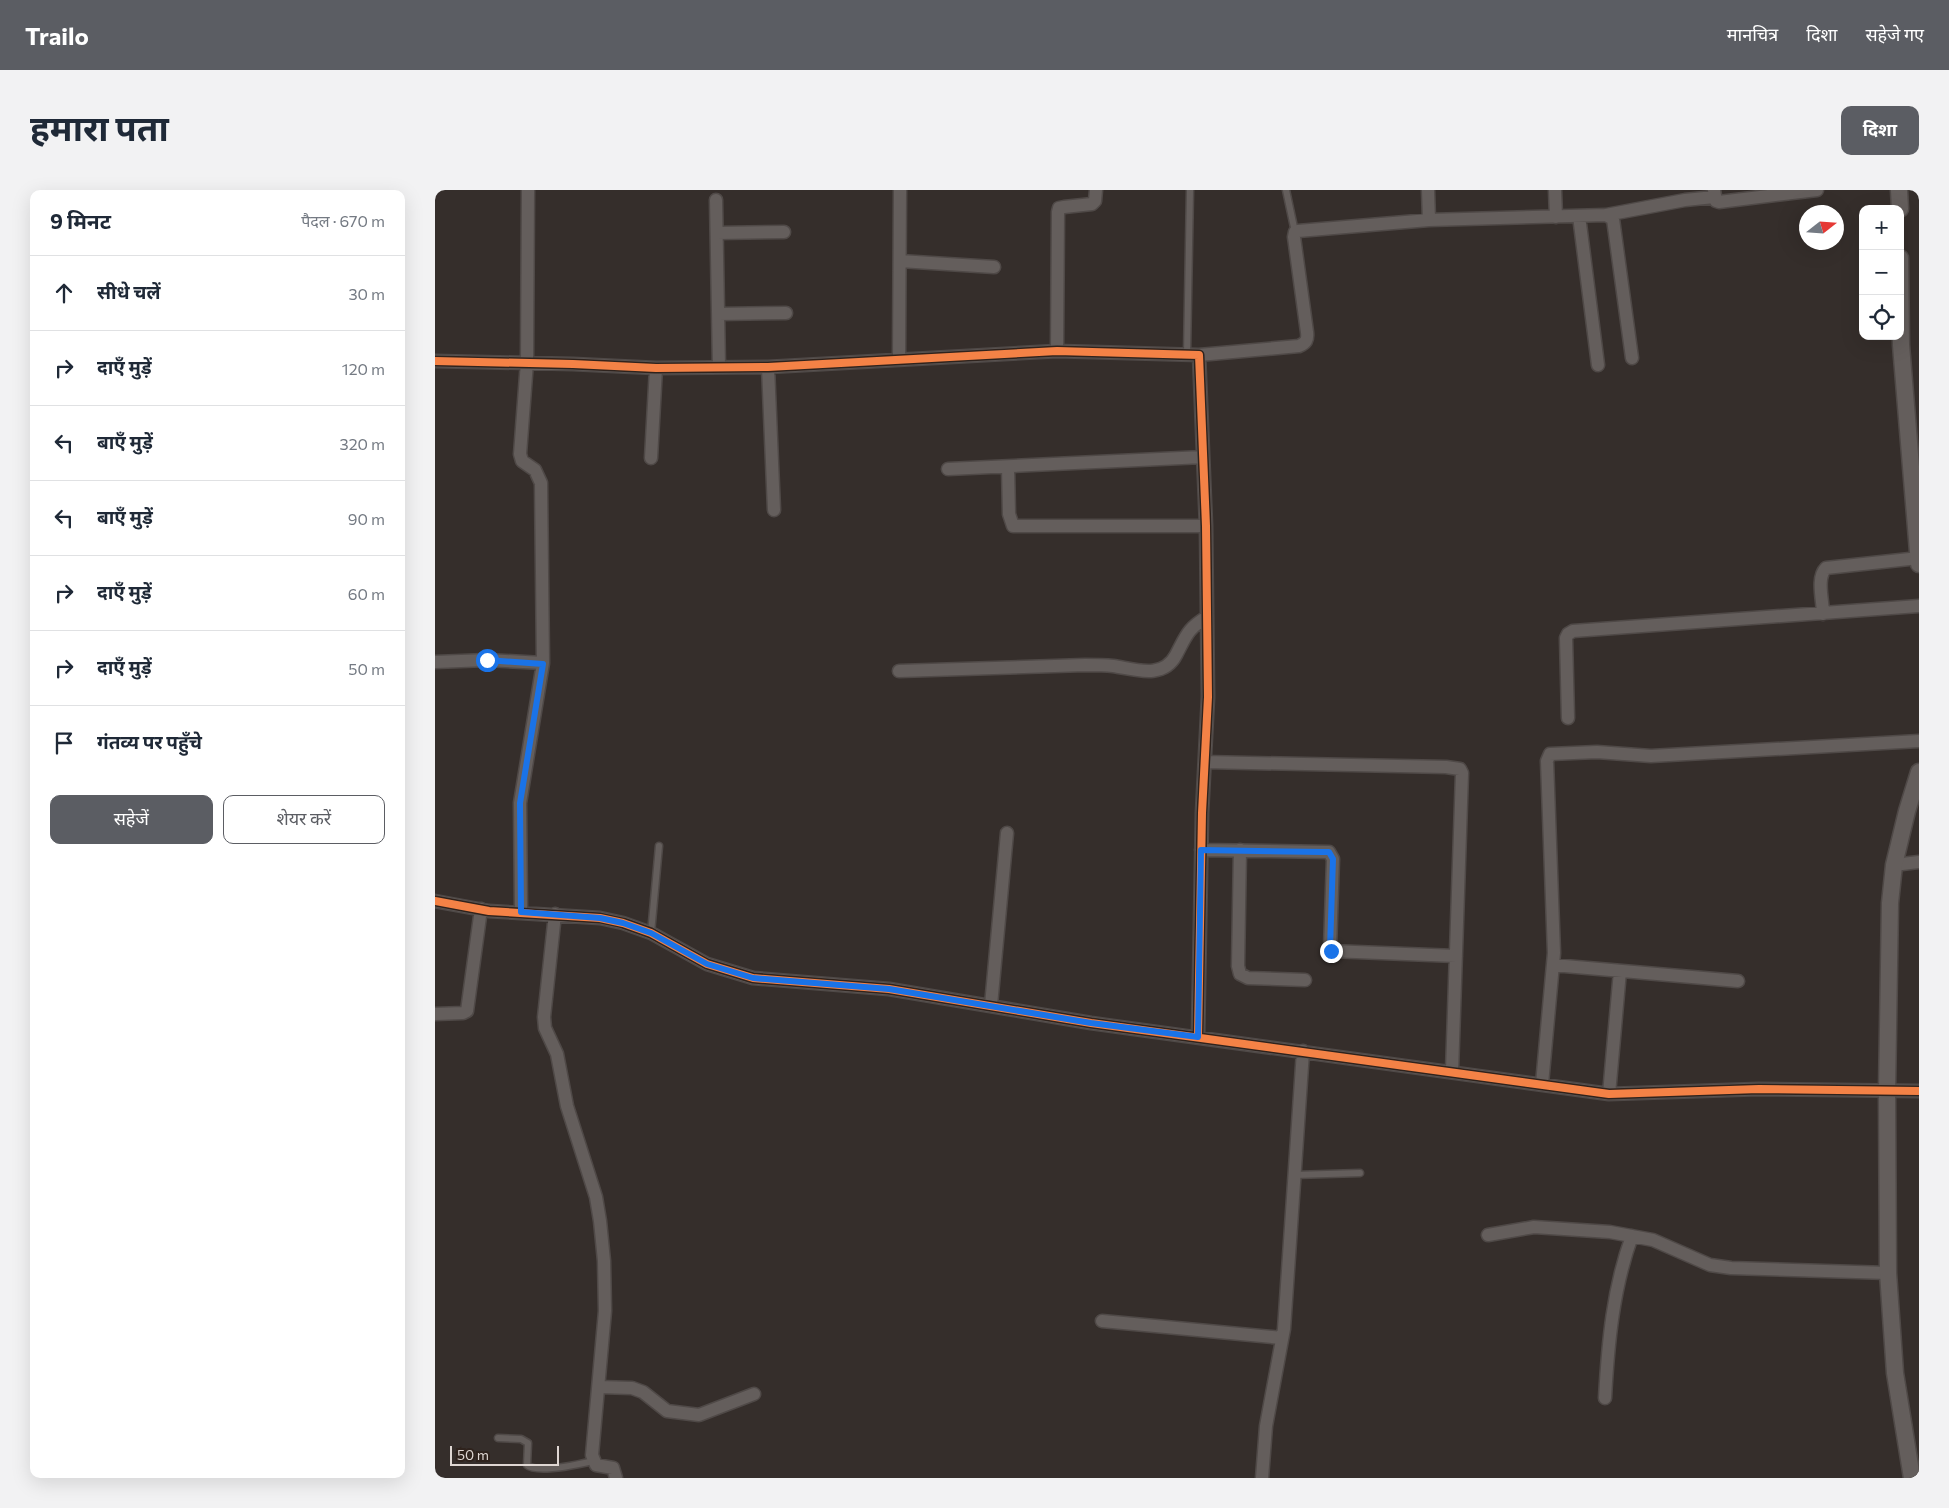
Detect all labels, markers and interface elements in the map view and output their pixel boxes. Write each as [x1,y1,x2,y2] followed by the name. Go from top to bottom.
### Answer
[25,21,89,50] text: Trailo
[1727,23,1778,45] text: मानचित्र
[1806,23,1837,45] text: दिशा
[1865,23,1924,45] text: सहेजे गए
[30,105,169,148] text: हमारा पता
[1841,106,1919,155] button: दिशा
[1799,205,1844,250] north arrow
[1859,205,1904,340] map controls
[1859,205,1904,250] button: +
[50,208,111,233] text: 9 मिनट
[301,211,385,230] text: पैदल · 670 m
[1859,250,1904,295] button: −
[50,279,78,307] icon: ahead
[97,280,161,303] text: सीधे चलें
[348,284,385,303] text: 30 m
[1859,295,1904,340] button: locate
[50,354,78,382] icon: right
[97,355,152,378] text: दाएँ मुड़ें
[342,359,385,378] text: 120 m
[50,429,78,457] icon: left
[97,430,153,453] text: बाएँ मुड़ें
[340,434,385,453] text: 320 m
[50,504,78,532] icon: left
[97,505,153,528] text: बाएँ मुड़ें
[348,509,385,528] text: 90 m
[50,579,78,607] icon: right
[97,580,152,603] text: दाएँ मुड़ें
[348,584,385,603] text: 60 m
[476,649,499,672] route start
[50,654,78,682] icon: right
[97,655,152,678] text: दाएँ मुड़ें
[348,659,385,678] text: 50 m
[50,729,78,757] icon: arrive
[97,730,202,753] text: गंतव्य पर पहुँचे
[50,795,213,844] button: सहेजें
[223,795,385,844] button: शेयर करें
[1320,940,1343,963] route end
[450,1443,559,1466] scale bar
[457,1446,489,1463] text: 50 m

